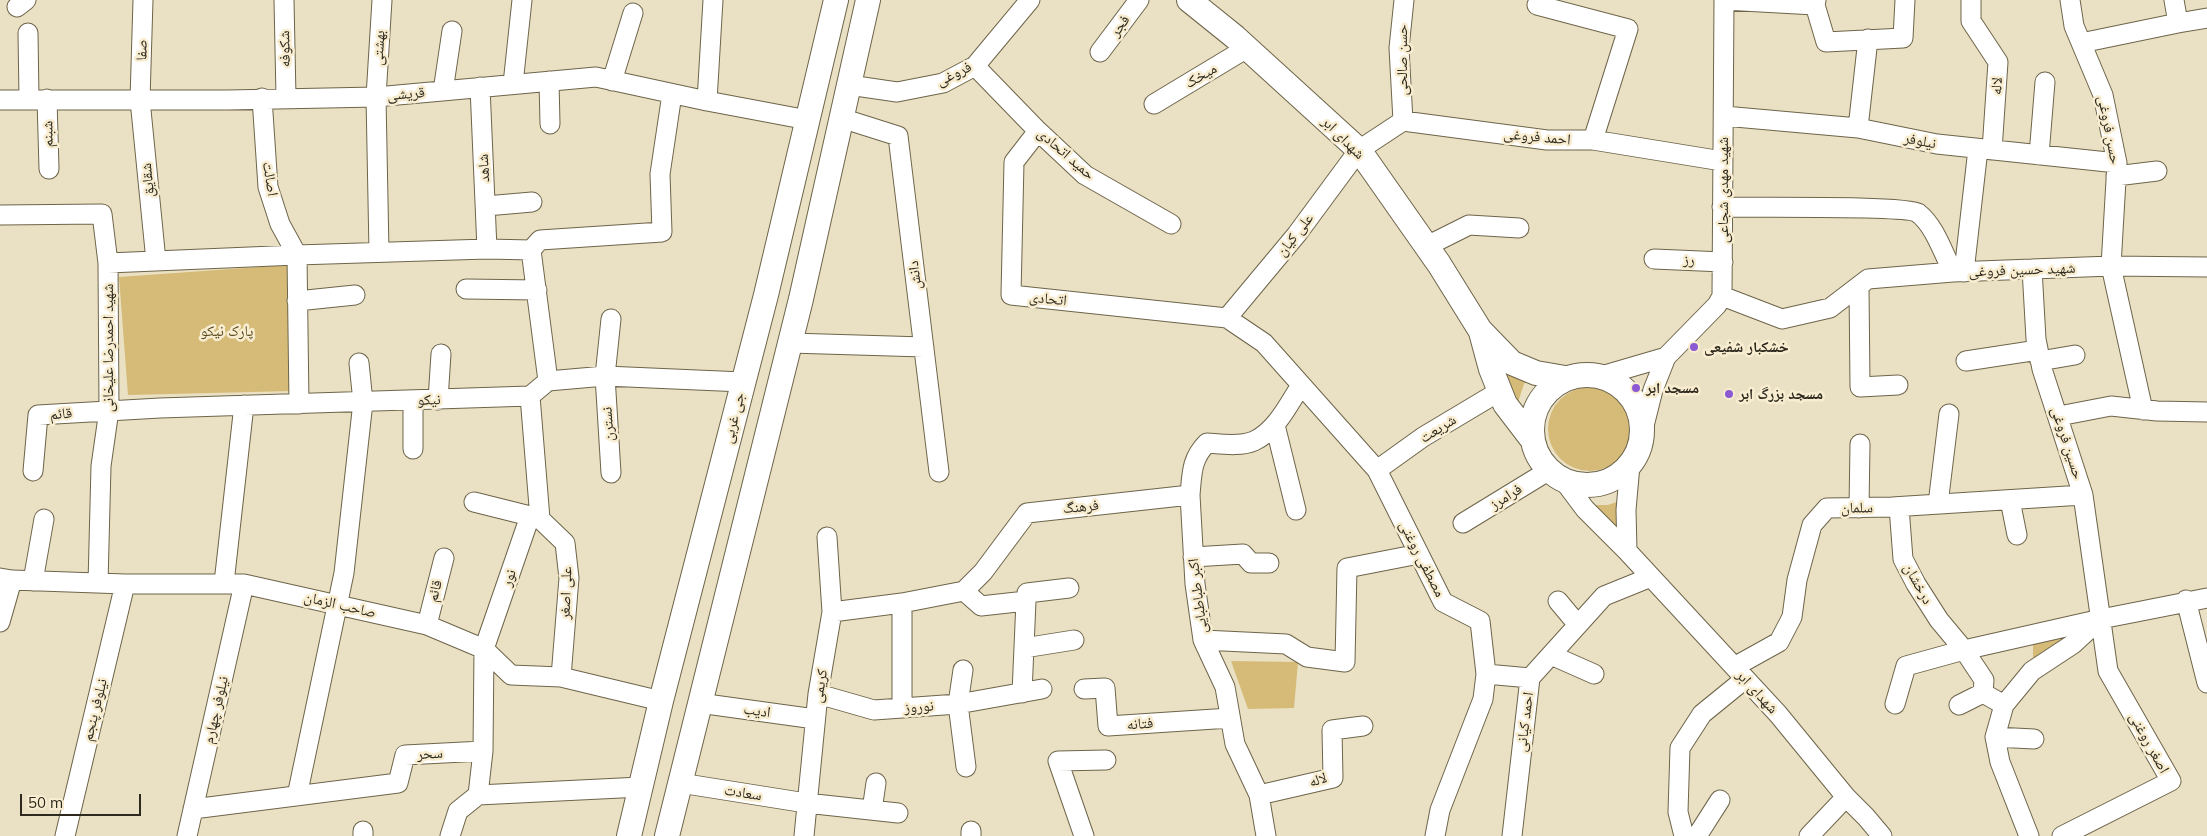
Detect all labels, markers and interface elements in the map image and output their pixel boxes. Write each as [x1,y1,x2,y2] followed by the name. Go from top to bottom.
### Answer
[1106,12,1134,40] street label: فجر
[1393,24,1411,96] street label: حسن صالحی
[276,30,294,68] street label: شکوفه
[369,30,389,66] street label: بهشتی
[133,39,151,61] street label: صفا
[933,58,975,90] street label: فروغی
[1182,60,1220,92] street label: میخک
[1987,77,2007,95] street label: لاله
[386,83,426,105] street label: قریشی
[2094,94,2124,166] street label: حسن فروغی
[1318,113,1368,163] street label: شهدای ابر
[39,121,57,147] street label: شبنم
[1034,124,1098,184] street label: حمید اتحادی
[1503,125,1571,149] street label: احمد فروغی
[1902,129,1938,153] street label: نیلوفر
[1714,137,1732,243] street label: شهید مهدی شجاعی
[474,153,494,183] street label: شاهد
[258,161,282,197] street label: اصالت
[138,162,158,198] street label: شقایق
[1273,210,1317,260] street label: علی کیان
[1683,251,1695,269] street label: رز
[904,259,926,291] street label: دانش
[1968,259,2076,281] street label: شهید حسین فروغی
[99,284,117,412] street label: شهید احمدرضا علیخانی
[1028,288,1068,310] street label: اتحادی
[201,322,253,340] park label: پارک نیکو
[1704,338,1789,356] place label: خشکبار شفیعی
[1688,341,1700,353] marker: خشکبار شفیعی
[1646,379,1699,397] place label: مسجد ابر
[1630,382,1642,394] marker: مسجد ابر
[1739,385,1823,403] place label: مسجد بزرگ ابر
[1723,388,1735,400] marker: مسجد بزرگ ابر
[417,391,441,409] street label: نیکو
[719,391,749,445] street label: جی غربی
[49,404,73,424] street label: قائم
[2047,405,2087,481] street label: حسین فروغی
[598,406,618,442] street label: نسترن
[1416,411,1460,447] street label: شریعت
[1487,480,1525,514] street label: فرامرز
[1062,496,1100,518] street label: فرهنگ
[1841,499,1873,517] street label: سلمان
[1395,518,1449,600] street label: مصطفی روغنی
[1184,557,1212,635] street label: اکبر طباطبایی
[1899,560,1937,608] street label: درخشان
[556,566,576,620] street label: علی اصغر
[498,567,520,589] street label: نور
[424,578,446,604] street label: قائم
[302,588,378,622] street label: صاحب الزمان
[1732,666,1782,718] street label: شهدای ابر
[808,668,832,704] street label: کریمی
[200,675,232,745] street label: نیلوفر چهارم
[79,677,111,743] street label: نیلوفر پنجم
[1512,691,1538,753] street label: احمد کیانی
[904,697,934,717] street label: نوروز
[742,700,772,722] street label: ادیب
[2125,710,2173,776] street label: اصغر روغنی
[1126,714,1154,734] street label: فتانه
[417,744,443,764] street label: سحر
[1307,769,1329,791] street label: لاله
[723,781,763,805] street label: سعادت
[22,784,144,816] scale bar
[28,793,63,812] text: 50 m

